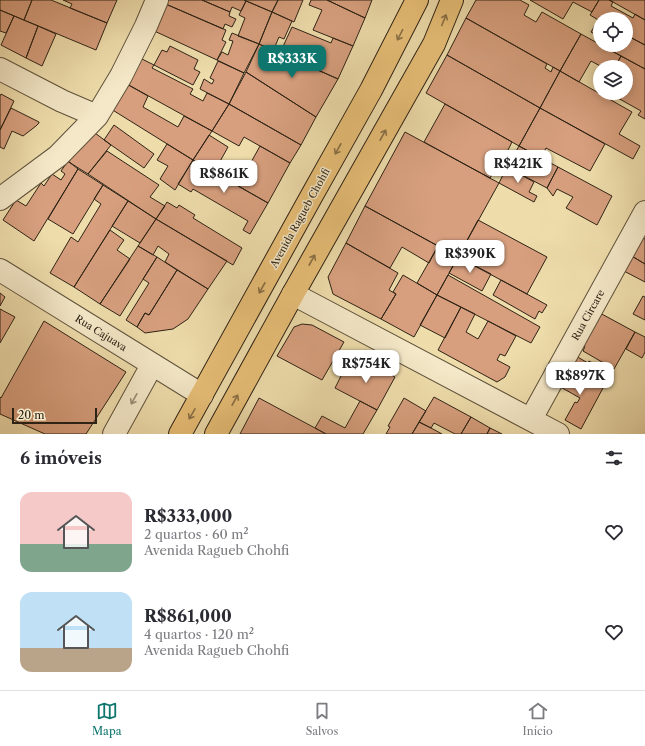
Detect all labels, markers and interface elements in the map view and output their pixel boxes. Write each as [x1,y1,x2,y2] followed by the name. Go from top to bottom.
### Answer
[593,12,633,100] map controls
[593,12,633,52] button: locate
[440,15,448,27] one-way arrow
[395,29,403,41] one-way arrow
[259,45,325,79] pin: R$333K
[267,50,317,66] text: R$333K
[593,60,633,100] button: layers
[379,129,387,141] one-way arrow
[334,143,341,155] one-way arrow
[485,150,551,184] pin: R$421K
[494,155,542,171] text: R$421K
[191,160,257,194] pin: R$861K
[199,165,249,181] text: R$861K
[267,166,333,271] street label: Avenida Ragueb Chohfi
[437,240,503,274] pin: R$390K
[444,245,496,261] text: R$390K
[309,254,316,266] one-way arrow
[257,281,265,293] one-way arrow
[569,287,608,343] street label: Rua Circare
[73,312,130,354] street label: Rua Cajuava
[333,350,399,384] pin: R$754K
[341,355,391,371] text: R$754K
[547,362,613,396] pin: R$897K
[555,367,605,383] text: R$897K
[129,393,137,405] one-way arrow
[231,394,239,406] one-way arrow
[12,406,97,425] scale bar
[18,408,44,422] text: 20 m
[188,408,195,420] one-way arrow
[603,447,625,469] icon: filters
[20,448,102,468] text: 6 imóveis
[144,506,232,526] text: R$333,000
[52,508,100,556] icon: home
[603,521,625,543] icon: heart
[144,526,249,542] text: 2 quartos · 60 m²
[144,542,289,558] text: Avenida Ragueb Chohfi
[144,606,232,626] text: R$861,000
[52,608,100,656] icon: home
[603,621,625,643] icon: heart
[144,626,254,642] text: 4 quartos · 120 m²
[144,642,289,658] text: Avenida Ragueb Chohfi
[92,700,122,738] tab: Mapa
[306,700,338,738] tab: Salvos
[523,700,553,738] tab: Início

